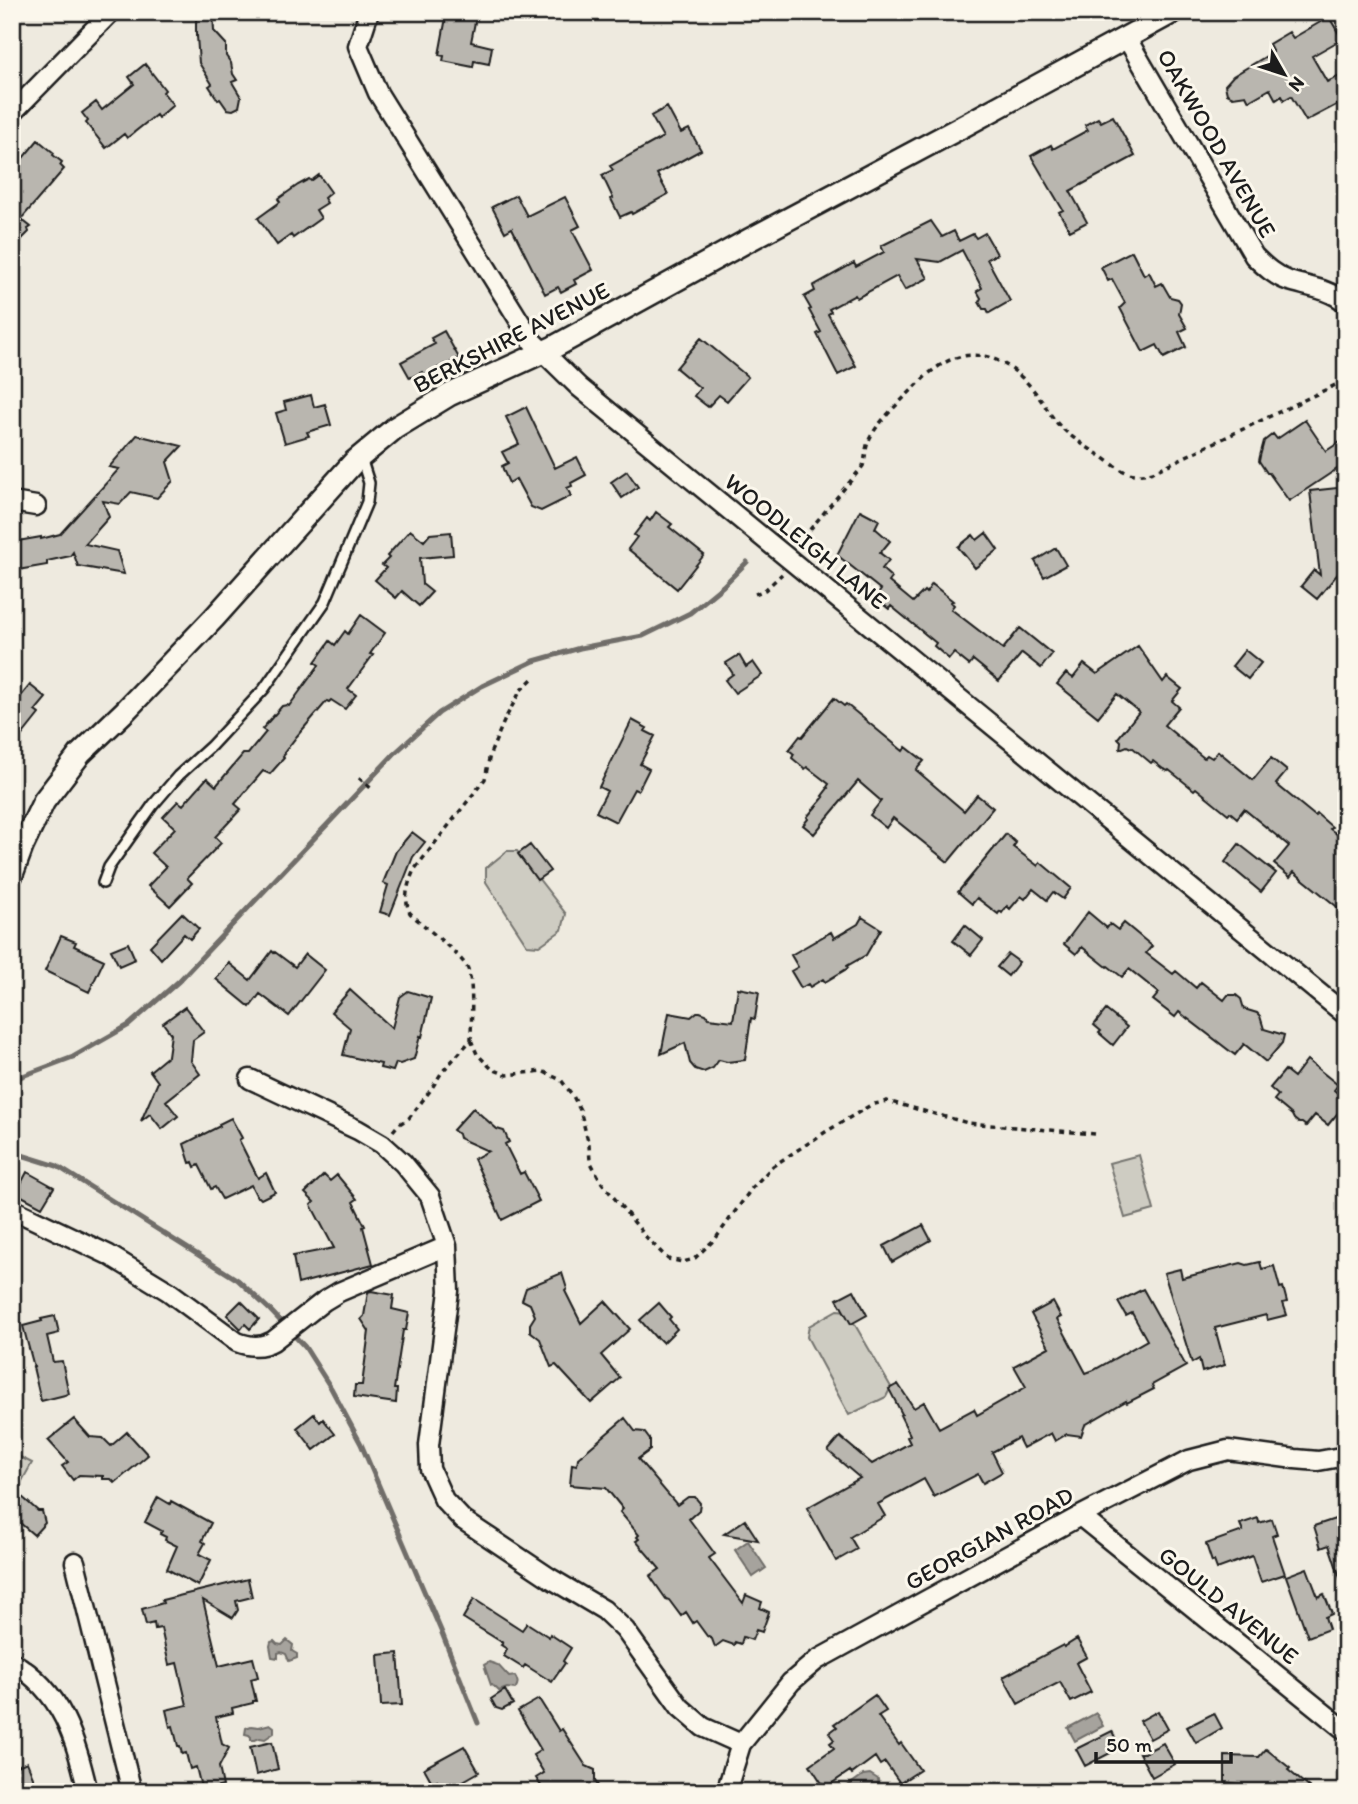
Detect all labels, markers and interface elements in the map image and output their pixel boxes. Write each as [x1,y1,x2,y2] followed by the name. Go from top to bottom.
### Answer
[1250,38,1320,108] north arrow
[1151,44,1283,242] street label: OAKWOOD AVENUE
[1284,72,1310,97] text: N
[408,275,614,399] street label: BERKSHIRE AVENUE
[719,467,893,615] street label: WOODLEIGH LANE
[900,1480,1078,1596] street label: GEORGIAN ROAD
[1153,1540,1305,1670] street label: GOULD AVENUE
[1096,1720,1230,1764] scale bar
[1106,1732,1153,1757] text: 50 m

